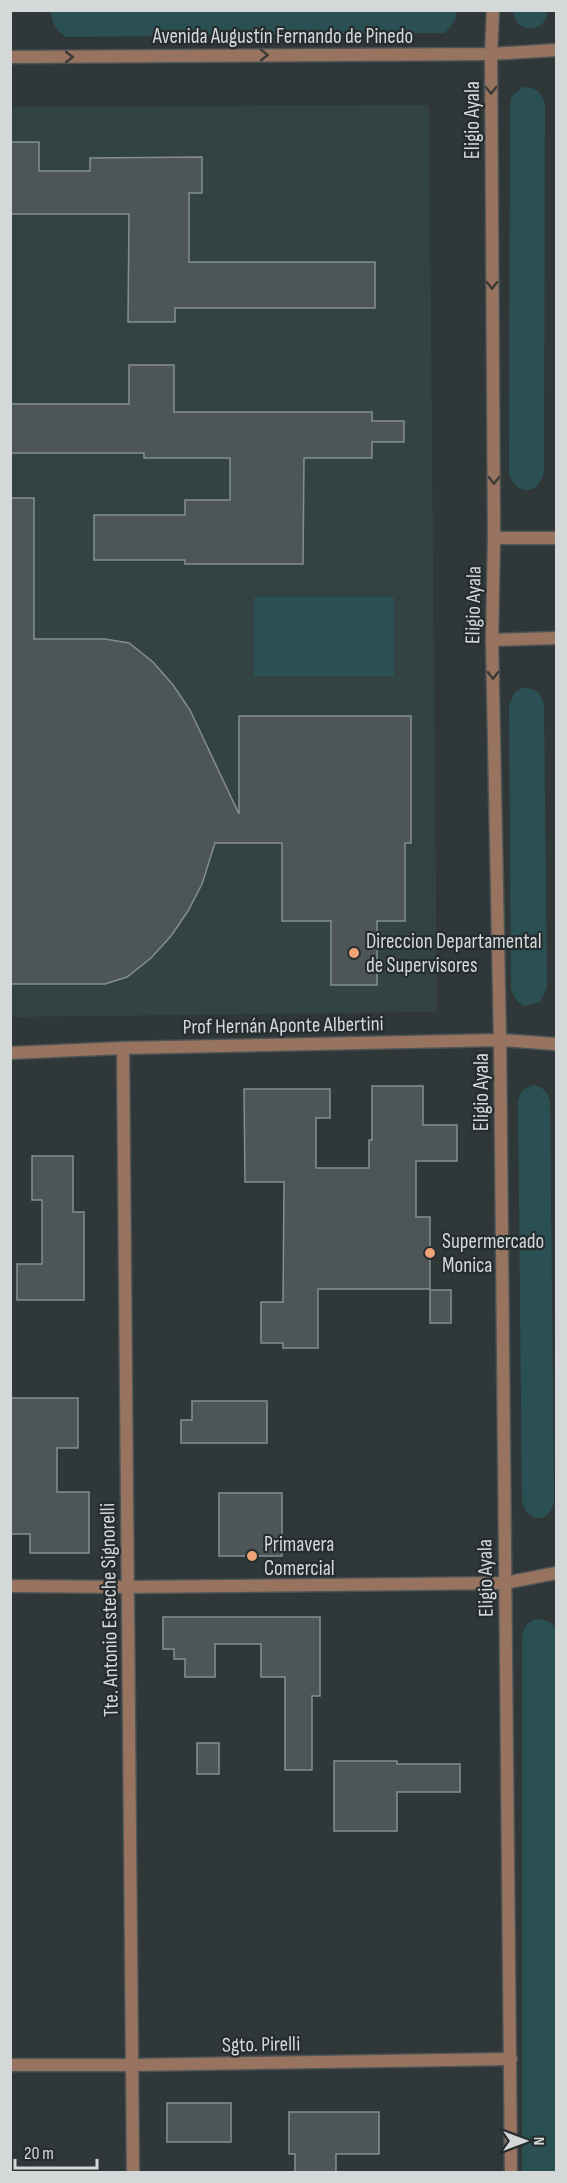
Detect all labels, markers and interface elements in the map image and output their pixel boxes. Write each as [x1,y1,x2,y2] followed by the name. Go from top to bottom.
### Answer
[152,24,413,49] street label: Avenida Augustín Fernando de Pinedo
[259,49,268,61] one-way arrow
[64,50,73,63] one-way arrow
[460,81,485,159] street label: Eligio Ayala
[485,85,497,94] one-way arrow
[486,280,498,289] one-way arrow
[487,475,500,484] one-way arrow
[460,566,487,644] street label: Eligio Ayala
[487,670,499,679] one-way arrow
[366,929,542,978] place label: Direccion Departamental de Supervisores
[347,946,361,960] marker: Direccion Departamental de Supervisores
[182,1011,384,1040] street label: Prof Hernán Aponte Albertini
[469,1053,494,1131] street label: Eligio Ayala
[442,1229,544,1278] place label: Supermercado Monica
[423,1246,437,1260] marker: Supermercado Monica
[95,1503,124,1717] street label: Tte. Antonio Esteche Signorelli
[264,1532,335,1581] place label: Primavera Comercial
[472,1539,499,1617] street label: Eligio Ayala
[245,1549,259,1563] marker: Primavera Comercial
[222,2031,300,2058] street label: Sgto. Pirelli
[495,2111,555,2171] north arrow
[15,2132,98,2170] scale bar
[529,2137,548,2145] text: N
[24,2143,54,2164] text: 20 m

